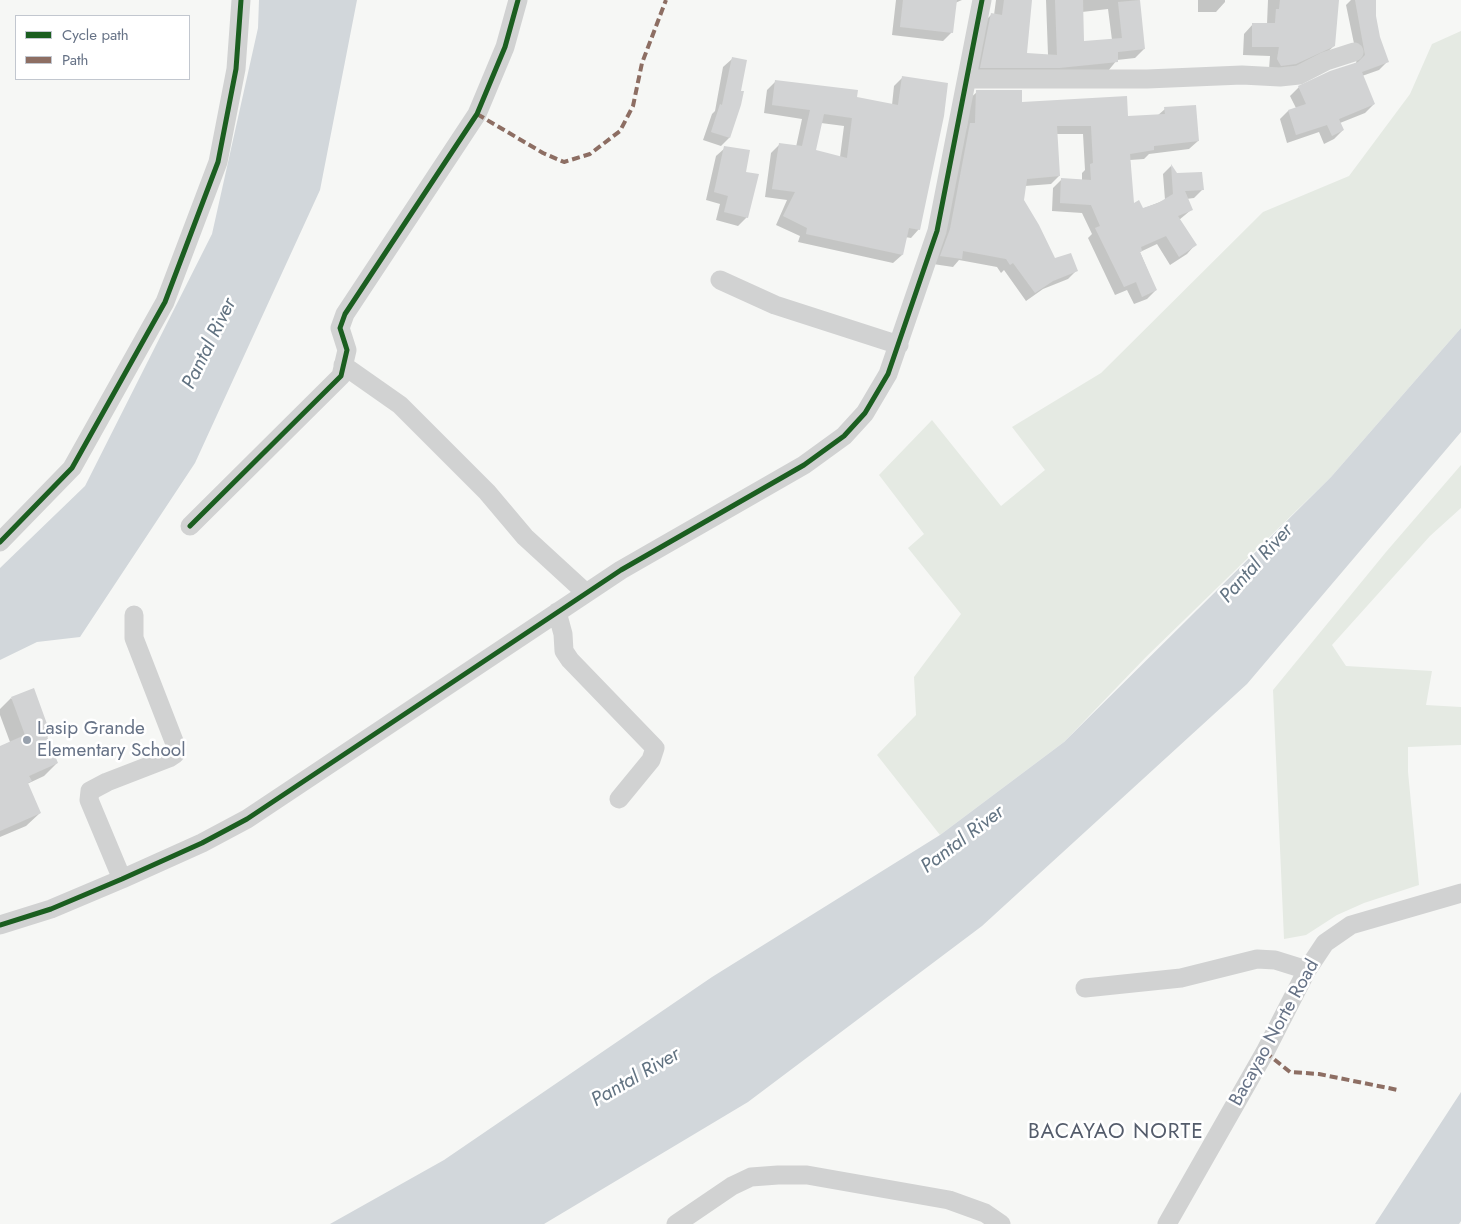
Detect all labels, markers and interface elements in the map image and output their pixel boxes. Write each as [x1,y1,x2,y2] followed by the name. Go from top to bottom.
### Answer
[15,15,190,80] legend
[62,24,129,46] text: Cycle path
[62,49,88,71] text: Path
[178,295,242,393] water label: Pantal River
[1215,519,1299,609] water label: Pantal River
[37,718,186,762] place label: Lasip Grande Elementary School
[21,734,33,746] marker: Lasip Grande Elementary School
[917,801,1009,879] water label: Pantal River
[1225,956,1325,1110] street label: Bacayao Norte Road
[587,1043,685,1113] water label: Pantal River
[1026,1120,1206,1146] district label: BACAYAO NORTE

